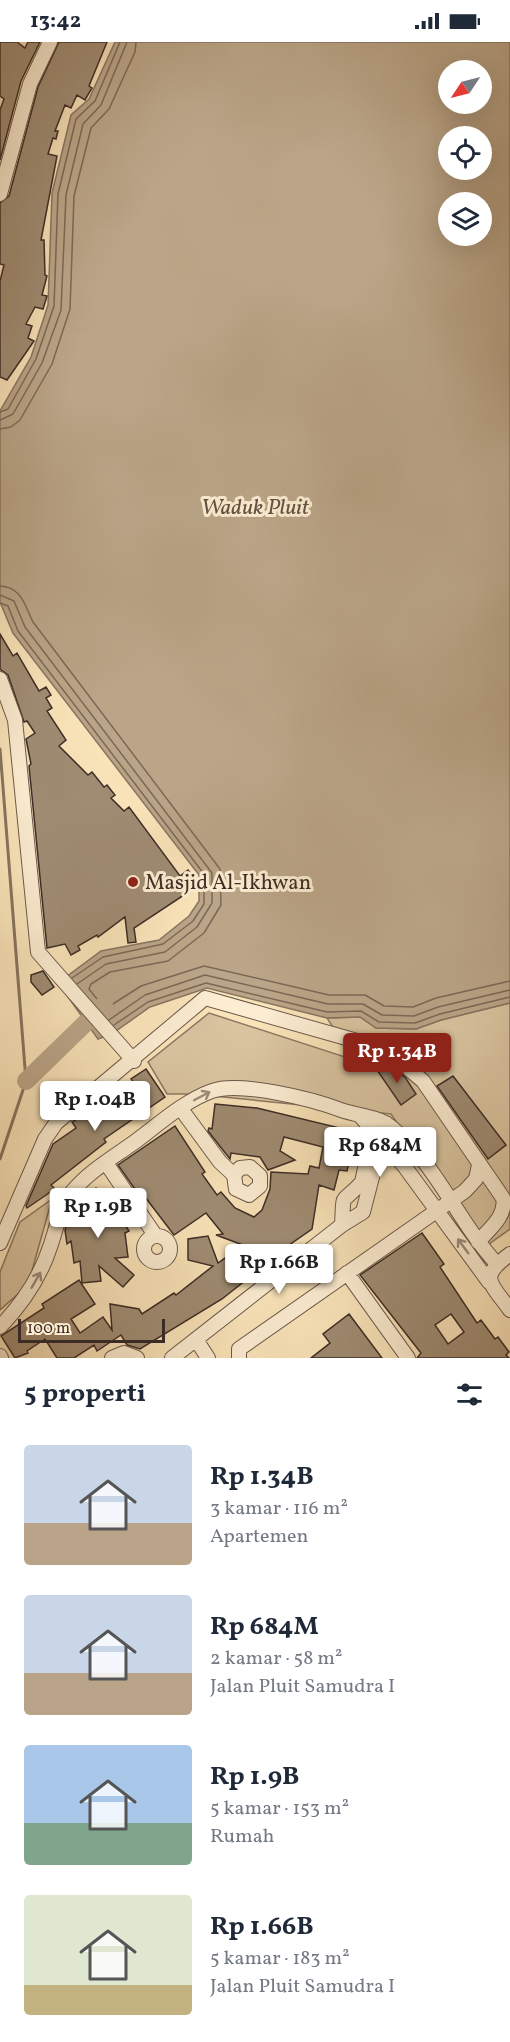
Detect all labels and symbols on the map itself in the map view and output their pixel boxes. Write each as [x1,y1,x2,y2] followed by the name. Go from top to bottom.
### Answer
[438,60,492,114] north arrow
[201,493,310,524] water label: Waduk Pluit
[145,869,311,898] place label: Masjid Al-Ikhwan
[126,875,140,889] marker: Masjid Al-Ikhwan
[335,1033,459,1084] pin: Rp 1.34B
[33,1081,157,1132] pin: Rp 1.04B
[193,1090,211,1102] one-way arrow
[325,1127,435,1178] pin: Rp 684M
[43,1188,153,1239] pin: Rp 1.9B
[457,1239,469,1255] one-way arrow
[217,1244,341,1295] pin: Rp 1.66B
[30,1272,42,1289] one-way arrow
[18,1316,165,1344] scale bar

